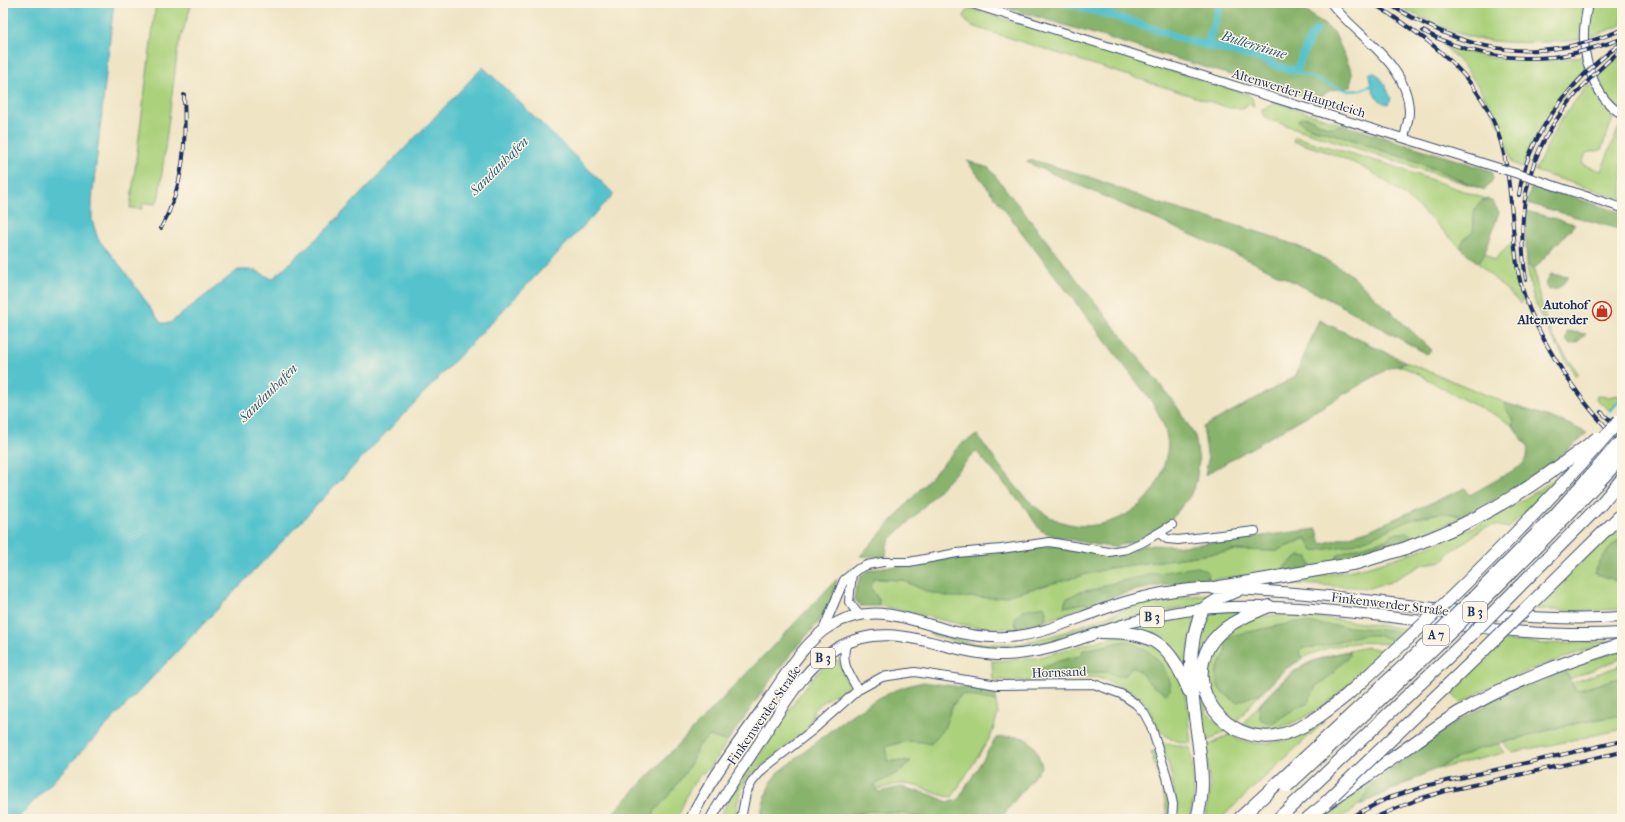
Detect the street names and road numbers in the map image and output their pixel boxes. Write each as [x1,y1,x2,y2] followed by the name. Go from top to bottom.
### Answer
[1229,65,1368,121] street label: Altenwerder Hauptdeich
[1330,589,1450,619] street label: Finkenwerder Straße
[1463,602,1487,622] road number: B 3
[1140,607,1164,627] road number: B 3
[1423,625,1449,645] road number: A 7
[811,648,835,668] road number: B 3
[724,662,804,768] street label: Finkenwerder Straße
[1031,664,1088,680] street label: Hornsand

